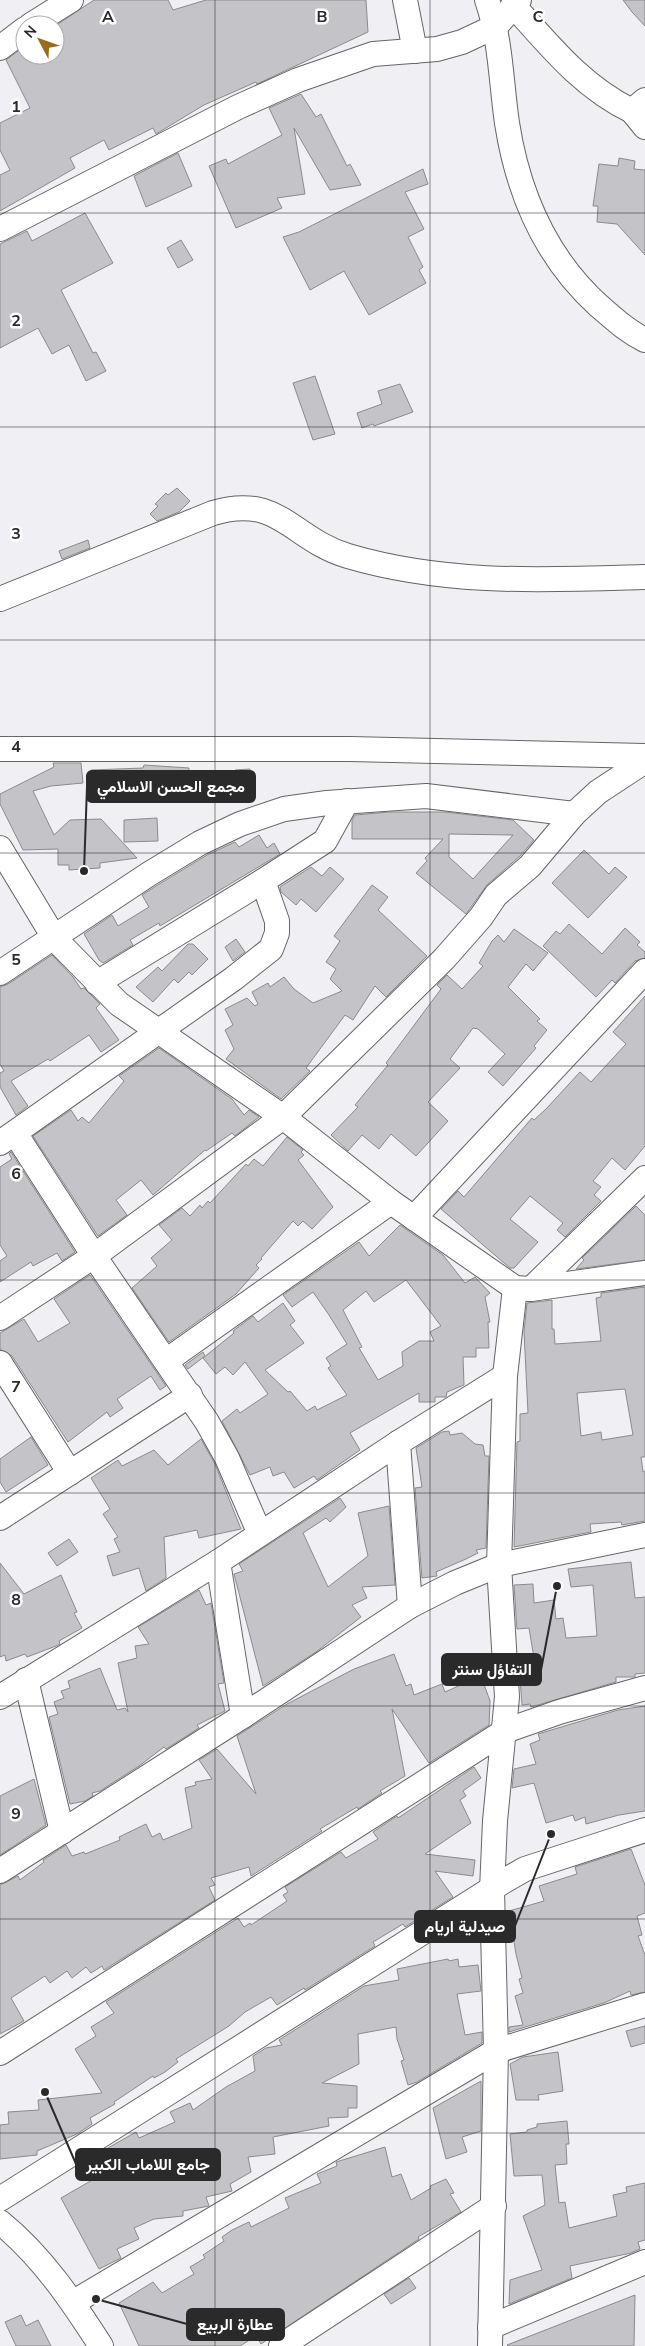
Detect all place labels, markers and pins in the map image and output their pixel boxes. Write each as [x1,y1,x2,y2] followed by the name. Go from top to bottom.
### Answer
[87,771,255,802] callout: مجمع الحسن الاسلامي
[442,1654,541,1685] callout: التفاؤل سنتر
[415,1911,515,1942] callout: صيدلية اريام
[76,2149,220,2180] callout: جامع اللاماب الكبير
[187,2309,284,2340] callout: عطارة الربيع

